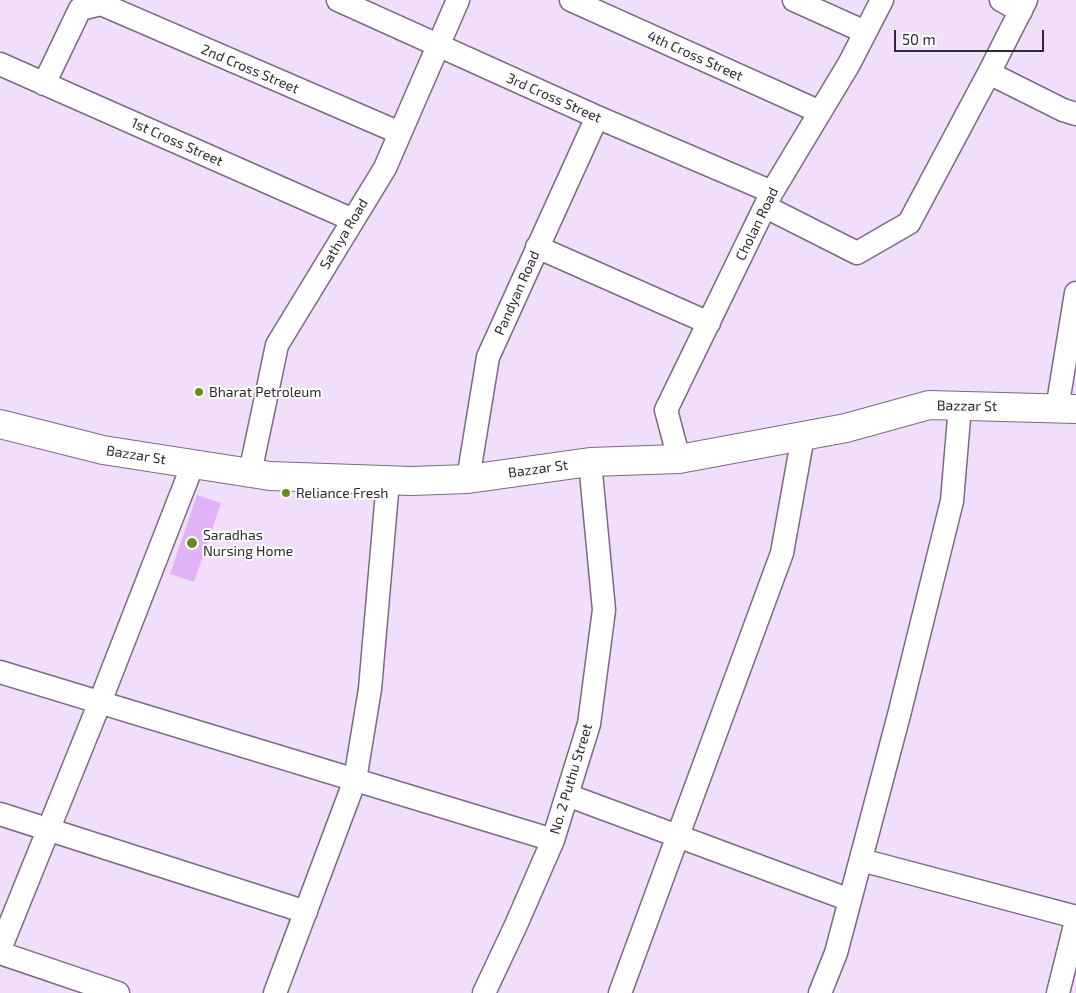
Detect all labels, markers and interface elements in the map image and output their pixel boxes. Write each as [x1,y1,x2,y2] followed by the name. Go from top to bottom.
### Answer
[896,20,1046,52] scale bar
[645,27,745,85] street label: 4th Cross Street
[902,30,936,48] text: 50 m
[199,41,301,97] street label: 2nd Cross Street
[504,70,604,126] street label: 3rd Cross Street
[128,114,226,170] street label: 1st Cross Street
[732,185,782,263] street label: Cholan Road
[316,196,372,272] street label: Sathya Road
[491,248,543,338] street label: Pandyan Road
[209,384,322,400] place label: Bharat Petroleum
[193,386,205,398] marker: Bharat Petroleum
[937,397,997,415] street label: Bazzar St
[105,442,167,468] street label: Bazzar St
[507,456,569,482] street label: Bazzar St
[296,485,388,501] place label: Reliance Fresh
[280,487,292,499] marker: Reliance Fresh
[203,527,293,560] place label: Saradhas Nursing Home
[185,536,199,550] marker: Saradhas Nursing Home
[546,722,596,836] street label: No. 2 Puthu Street

